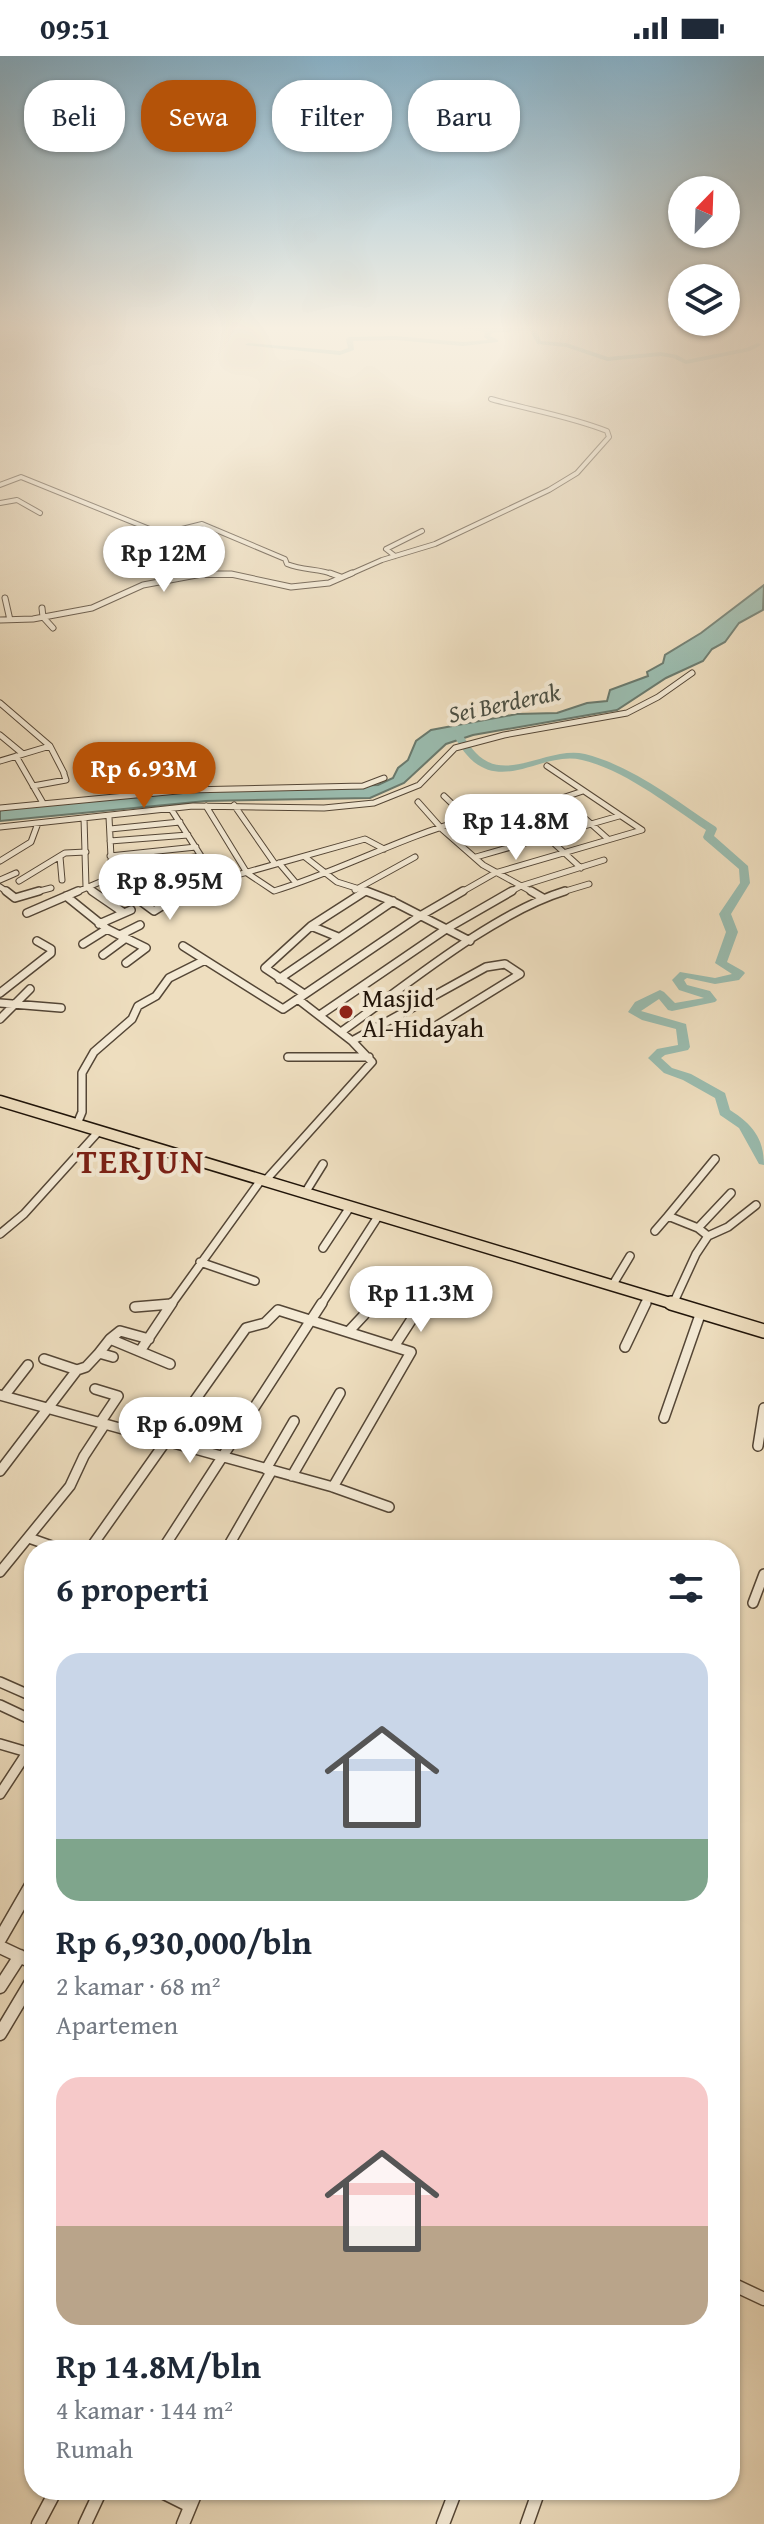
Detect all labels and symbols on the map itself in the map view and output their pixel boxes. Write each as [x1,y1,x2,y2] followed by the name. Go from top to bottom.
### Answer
[668,176,740,248] north arrow
[99,526,229,594] pin: Rp 12M
[445,674,563,732] water label: Sei Berderak
[61,742,227,810] pin: Rp 6.93M
[433,794,599,862] pin: Rp 14.8M
[87,854,253,922] pin: Rp 8.95M
[362,978,485,1047] place label: Masjid Al-Hidayah
[337,1003,355,1021] marker: Masjid Al-Hidayah
[77,1136,205,1185] district label: TERJUN
[338,1266,504,1334] pin: Rp 11.3M
[107,1397,273,1465] pin: Rp 6.09M

